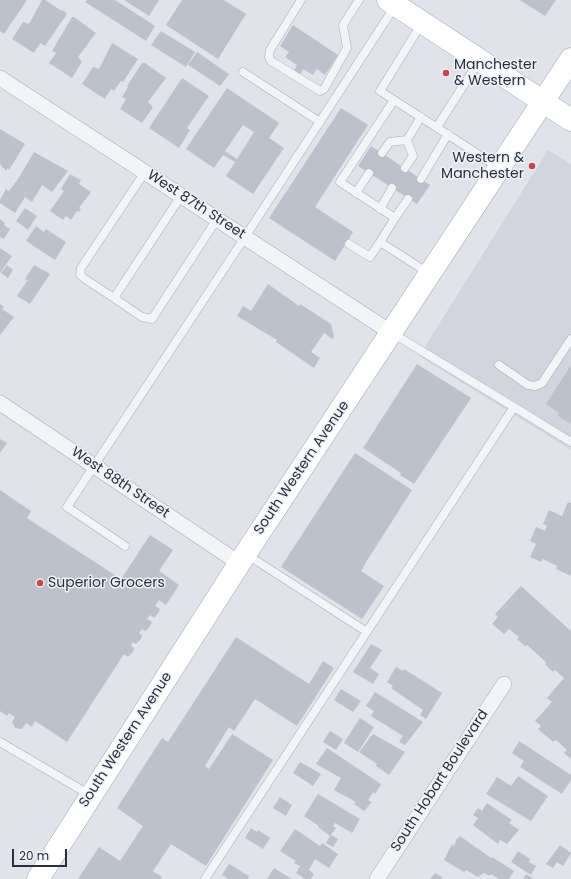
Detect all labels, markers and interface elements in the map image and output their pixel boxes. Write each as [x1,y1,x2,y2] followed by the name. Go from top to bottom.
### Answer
[454,57,537,90] place label: Manchester & Western
[441,68,451,78] marker: Manchester & Western
[441,150,524,182] place label: Western & Manchester
[527,161,537,171] marker: Western & Manchester
[144,167,248,243] street label: West 87th Street
[251,398,353,538] street label: South Western Avenue
[68,444,172,522] street label: West 88th Street
[48,575,165,591] place label: Superior Grocers
[35,578,45,588] marker: Superior Grocers
[76,669,176,811] street label: South Western Avenue
[388,707,492,855] street label: South Hobart Boulevard
[14,841,69,867] scale bar
[19,847,49,864] text: 20 m

